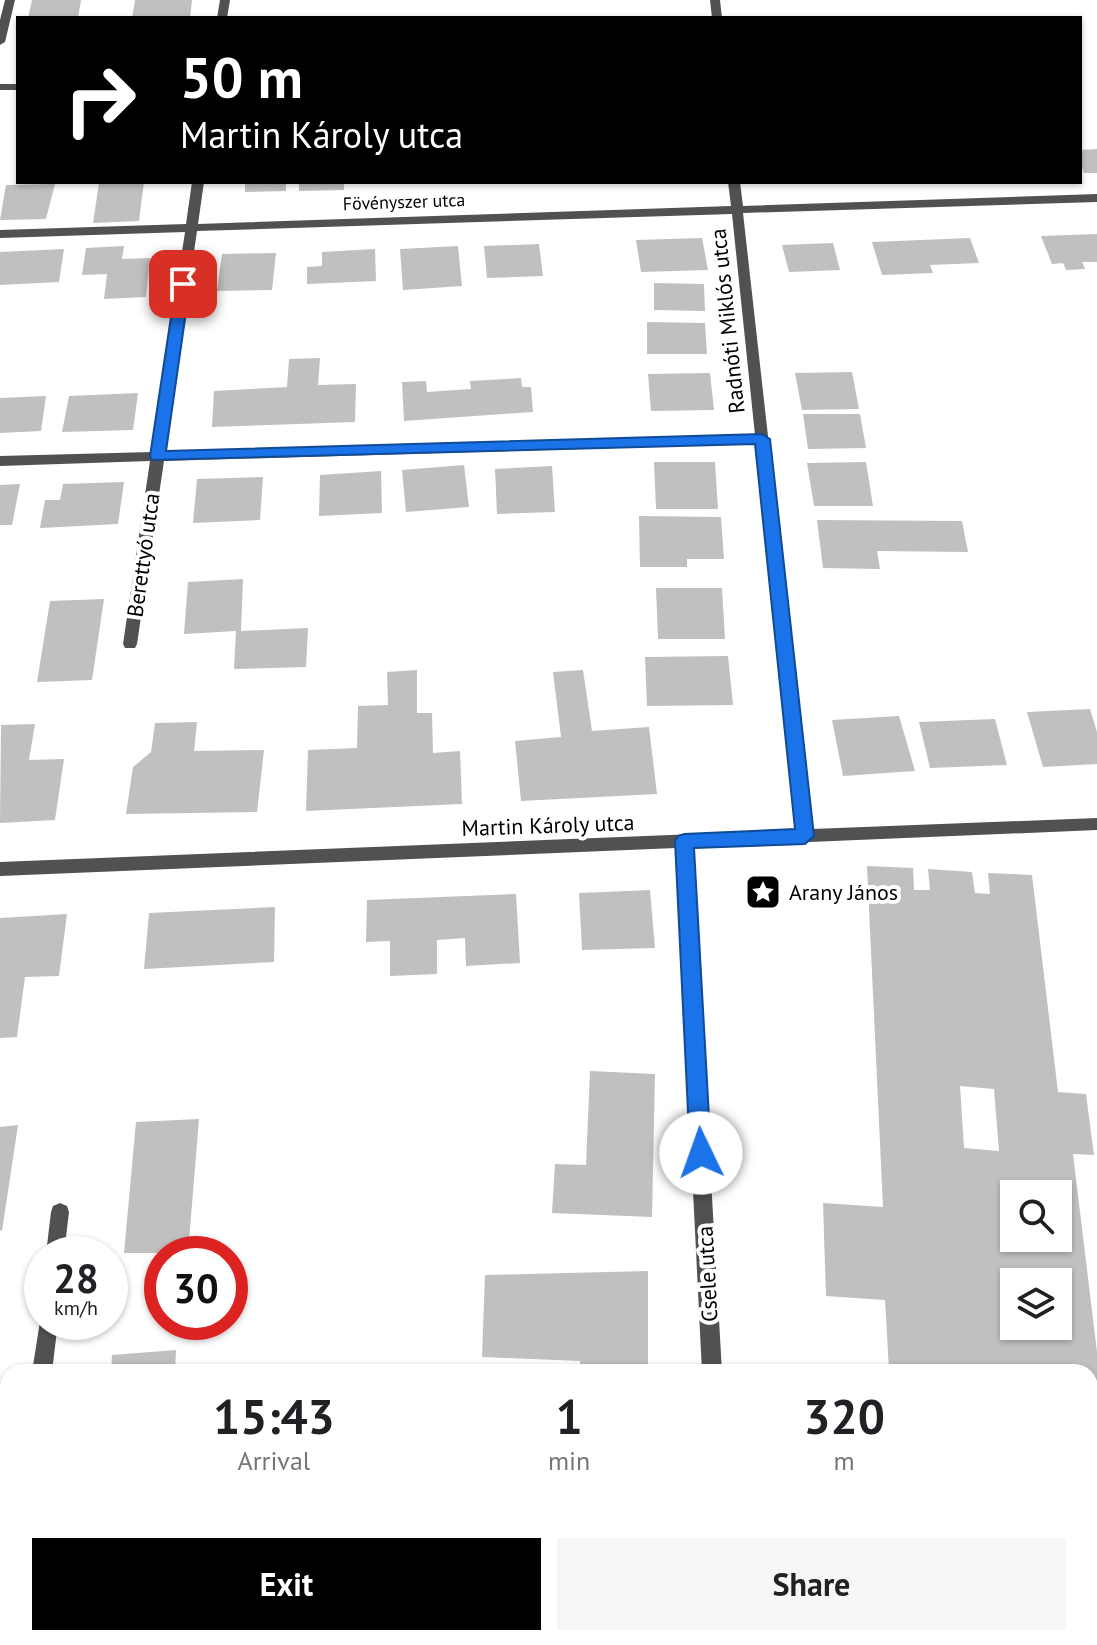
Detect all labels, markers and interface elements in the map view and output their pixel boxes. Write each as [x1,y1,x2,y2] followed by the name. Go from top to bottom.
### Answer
[180,41,303,113] text: 50 m
[48,48,152,152] icon: right
[180,111,463,158] text: Martin Károly utca
[342,188,466,215] street label: Fövényszer utca
[703,227,751,415] street label: Radnóti Miklós utca
[149,250,217,318] pin
[161,262,205,306] icon: arrive
[120,491,166,619] street label: Berettyó utca
[461,808,635,842] street label: Martin Károly utca
[744,873,782,911] place icon: Arany János
[789,878,898,906] place label: Arany János
[659,1111,743,1195] position arrow
[1000,1180,1072,1340] map controls
[1000,1180,1072,1252] button: search
[691,1225,723,1323] street label: Csele utca
[144,1236,248,1340] speed limit sign: 30
[53,1252,99,1304] text: 28
[1000,1268,1072,1340] button: layers
[54,1295,98,1321] text: km/h
[213,1385,335,1447] text: 15:43
[555,1385,583,1447] text: 1
[803,1385,885,1447] text: 320
[238,1444,310,1477] text: Arrival
[548,1444,590,1477] text: min
[834,1444,855,1477] text: m
[32,1538,541,1630] button: Exit
[557,1538,1066,1630] button: Share

